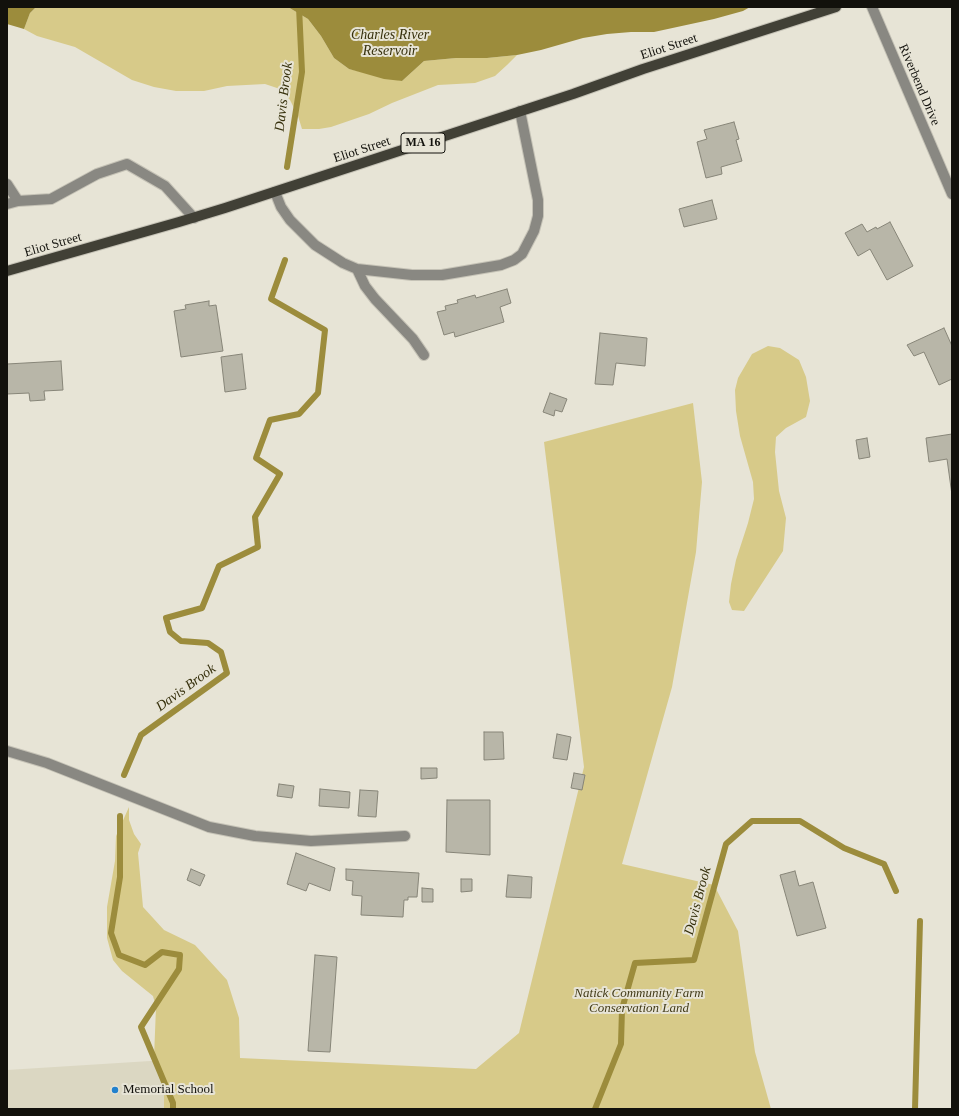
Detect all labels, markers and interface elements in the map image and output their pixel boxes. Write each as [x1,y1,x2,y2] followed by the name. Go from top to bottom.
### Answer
[351,27,429,60] water label: Charles River Reservoir
[639,30,699,64] street label: Eliot Street
[895,42,943,128] street label: Riverbend Drive
[271,61,297,133] water label: Davis Brook
[332,133,392,167] street label: Eliot Street
[401,133,445,153] road number: MA 16
[23,229,83,261] street label: Eliot Street
[153,661,219,715] water label: Davis Brook
[681,865,715,937] water label: Davis Brook
[574,986,704,1017] park label: Natick Community Farm Conservation Land
[123,1082,214,1098] place label: Memorial School
[110,1085,120,1095] marker: Memorial School

